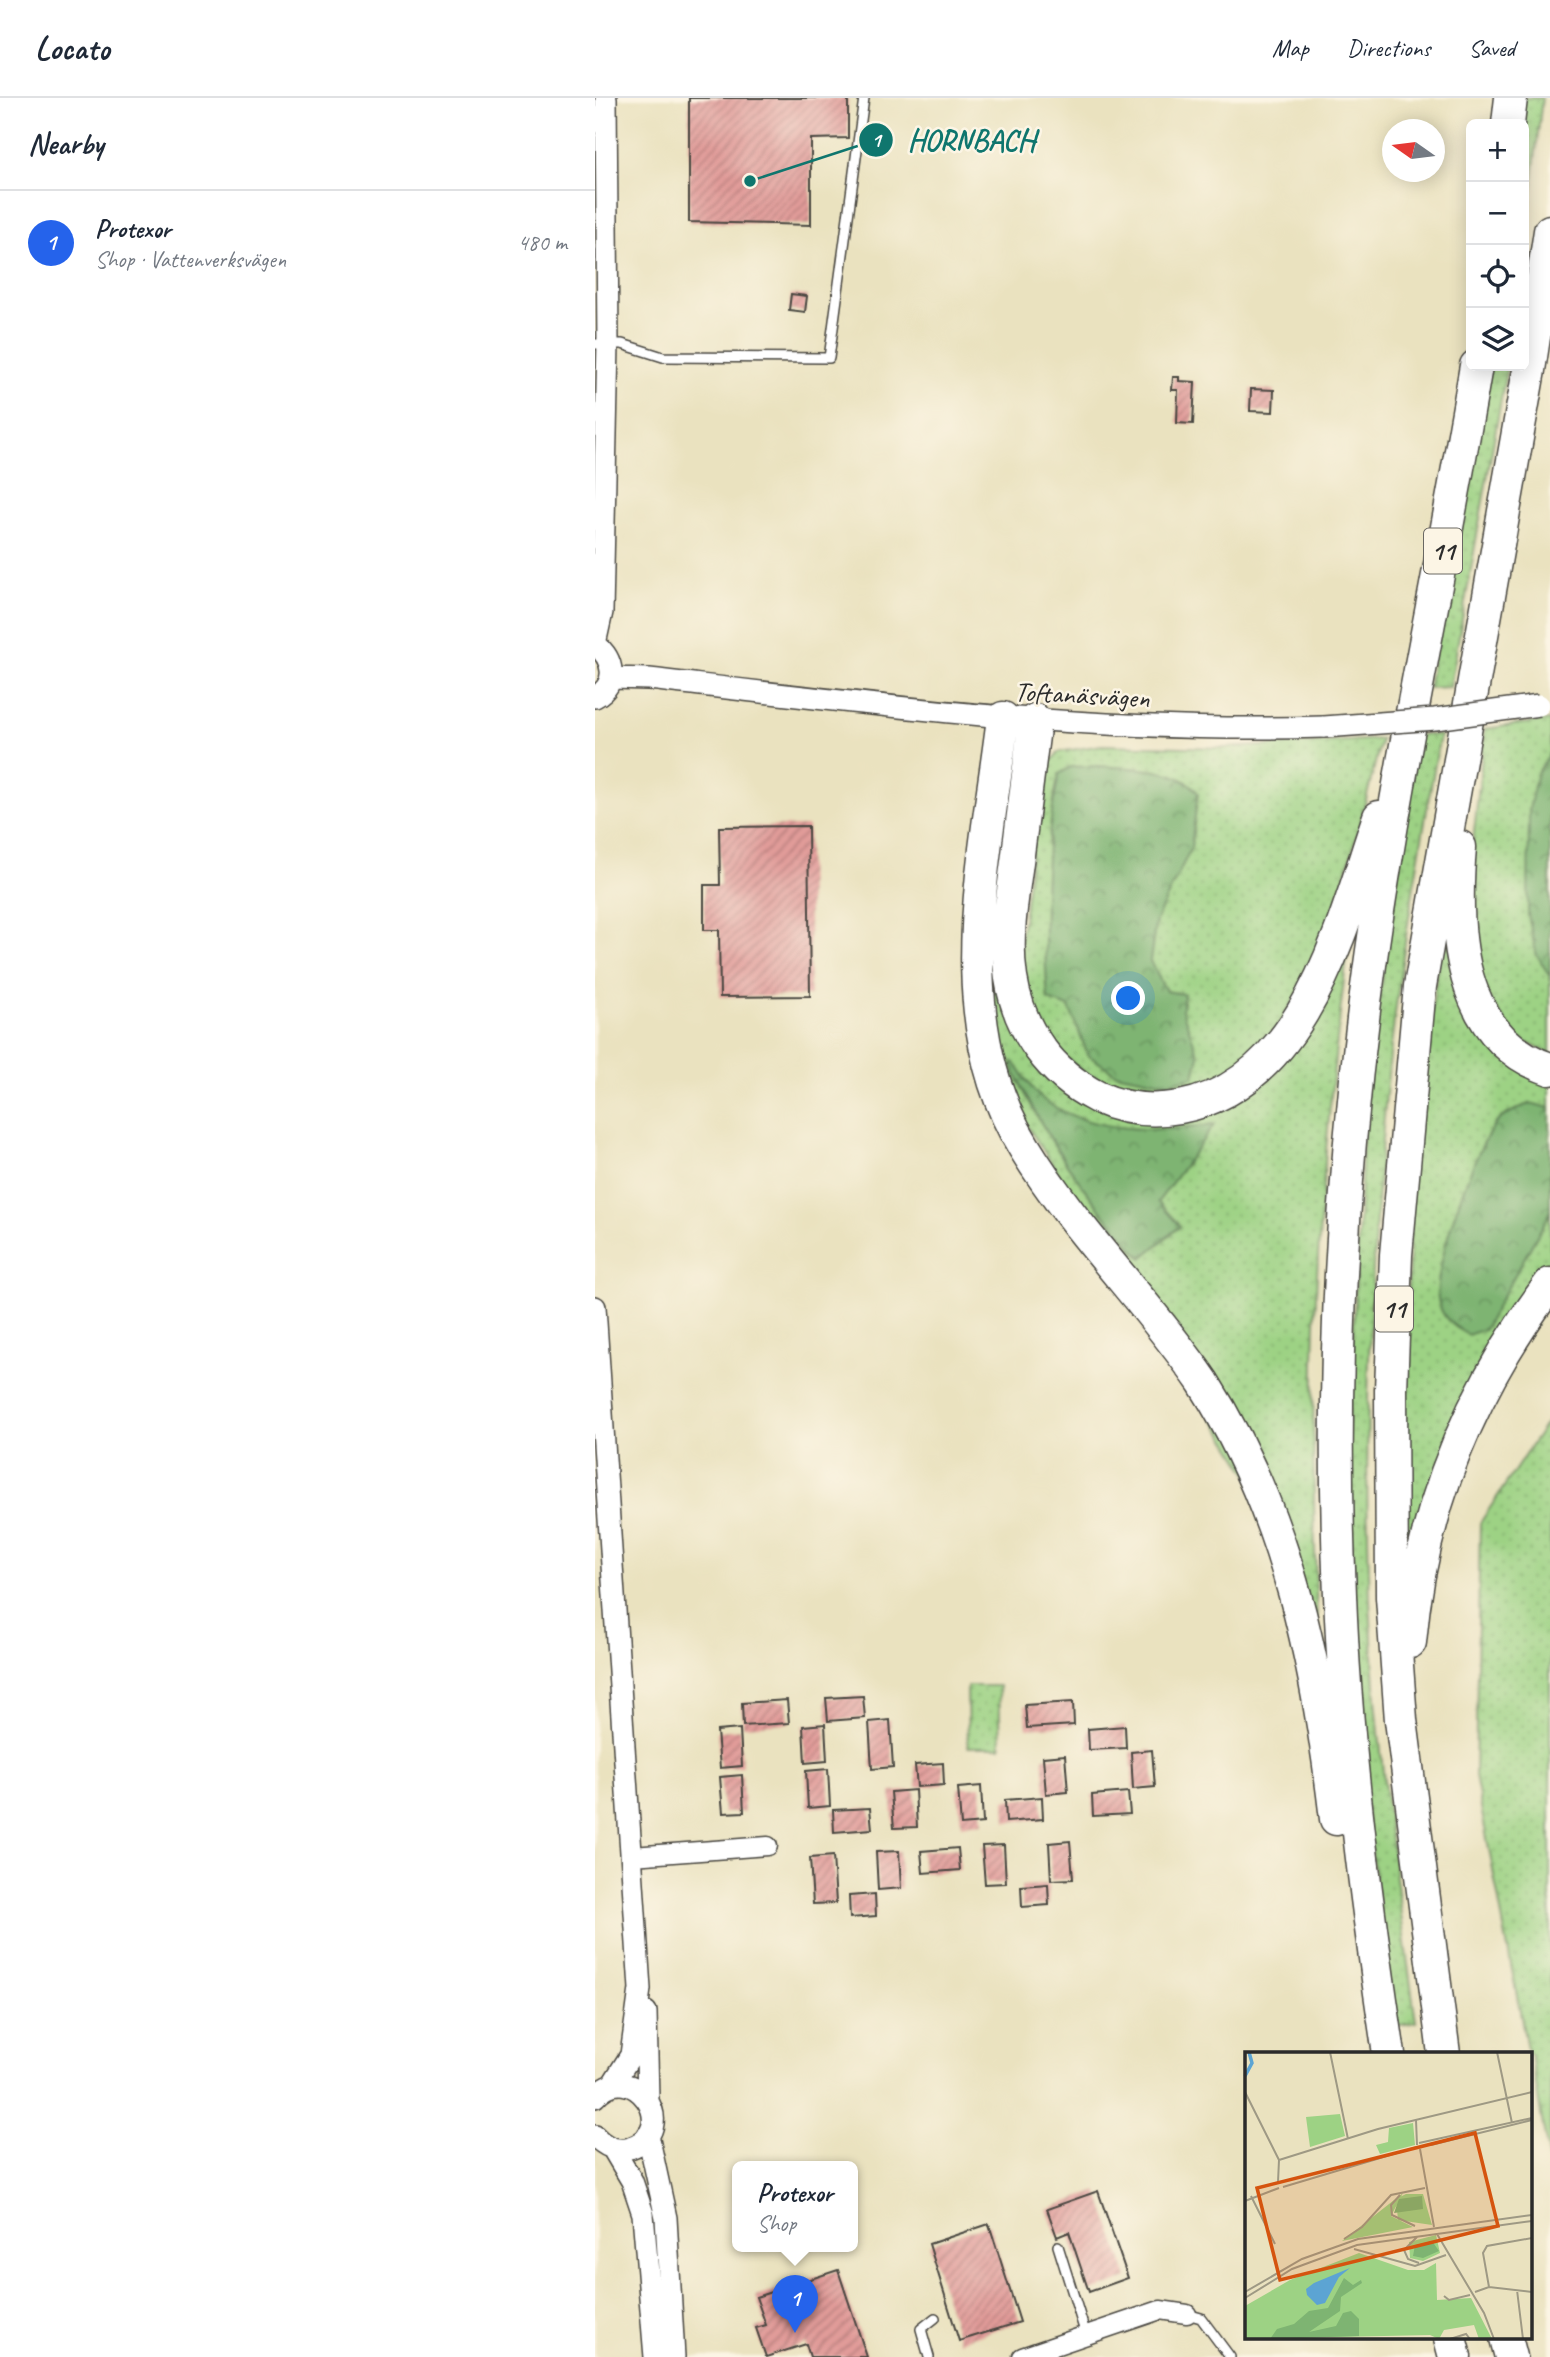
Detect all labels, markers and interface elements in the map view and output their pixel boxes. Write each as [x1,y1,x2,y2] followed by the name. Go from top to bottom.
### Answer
[35,27,109,69] text: Locato
[1272,33,1309,63] text: Map
[1347,33,1430,63] text: Directions
[1468,33,1515,63] text: Saved
[858,114,1048,165] callout: HORNBACH
[1382,119,1445,182] north arrow
[1466,119,1529,371] map controls
[1466,119,1529,182] button: +
[907,121,1040,159] text: HORNBACH
[28,125,104,163] text: Nearby
[871,127,883,153] text: 1
[1466,182,1529,245] button: −
[95,212,171,245] text: Protexor
[46,228,56,257] text: 1
[518,228,567,257] text: 480 m
[95,245,286,274] text: Shop · Vattenverksvägen
[1466,245,1529,308] button: locate
[1466,308,1529,371] button: layers
[1424,528,1462,573] road number: 11
[1014,673,1151,716] street label: Toftanäsvägen
[1111,981,1145,1015] your location
[1375,1286,1413,1332] road number: 11
[1245,2052,1532,2340] inset map
[732,2161,858,2252] popup
[757,2176,833,2209] text: Protexor
[757,2209,796,2238] text: Shop
[772,2275,818,2333] pin: 1

